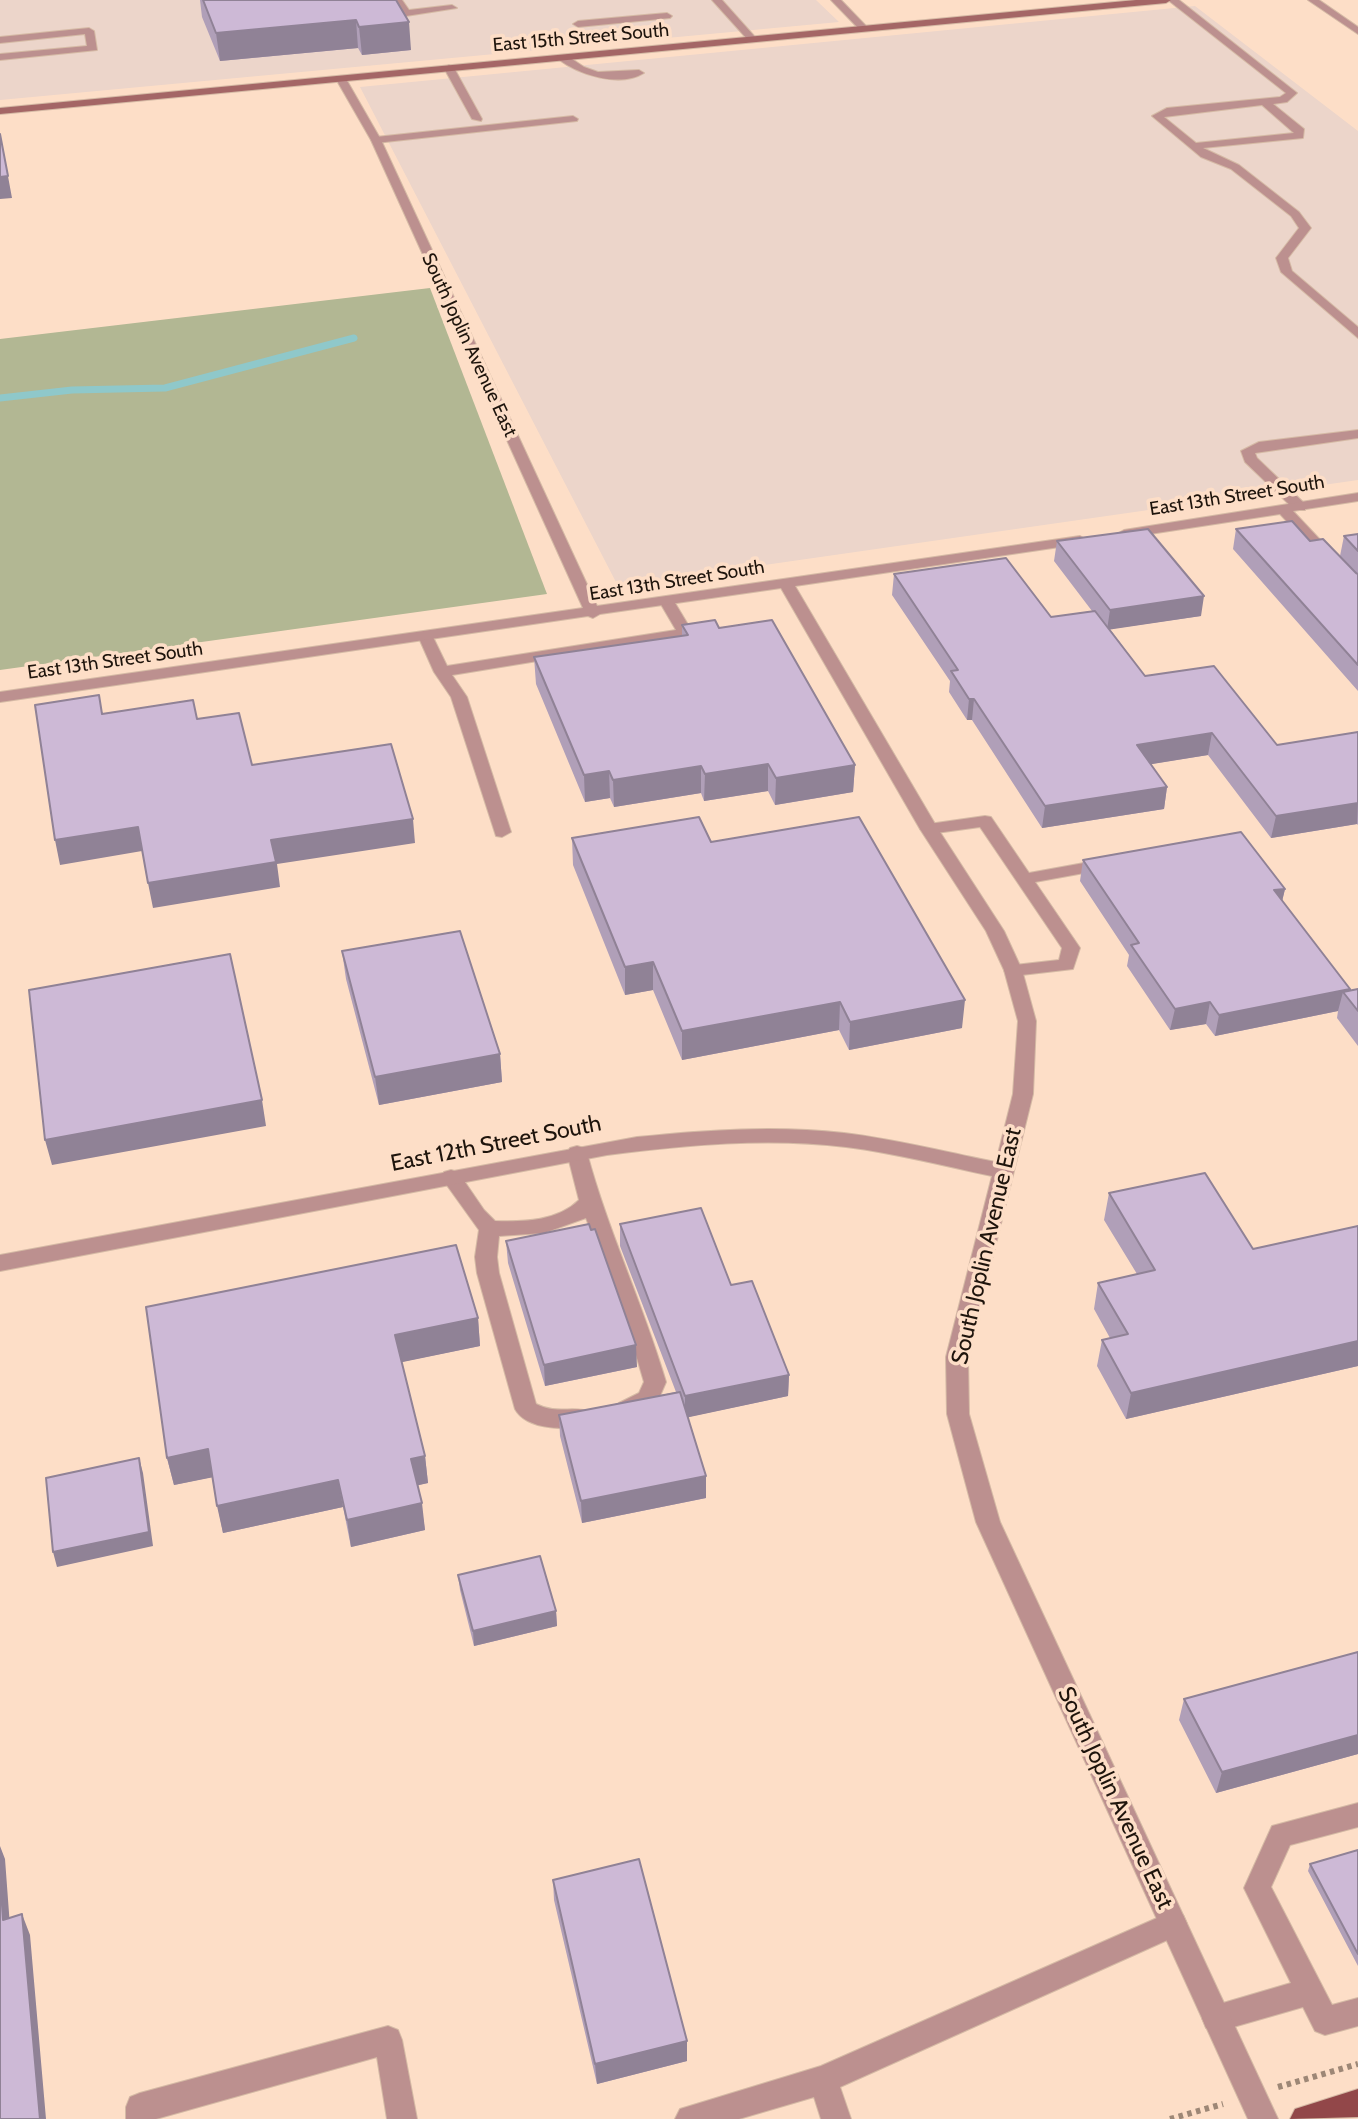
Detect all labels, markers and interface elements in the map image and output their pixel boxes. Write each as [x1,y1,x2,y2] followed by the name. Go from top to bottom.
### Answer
[492,19,670,57] street label: East 15th Street South
[416,250,522,440] street label: South Joplin Avenue East
[1148,471,1326,521] street label: East 13th Street South
[588,556,766,606] street label: East 13th Street South
[26,637,204,685] street label: East 13th Street South
[388,1110,604,1178] street label: East 12th Street South
[946,1125,1028,1367] street label: South Joplin Avenue East
[1051,1682,1179,1914] street label: South Joplin Avenue East

